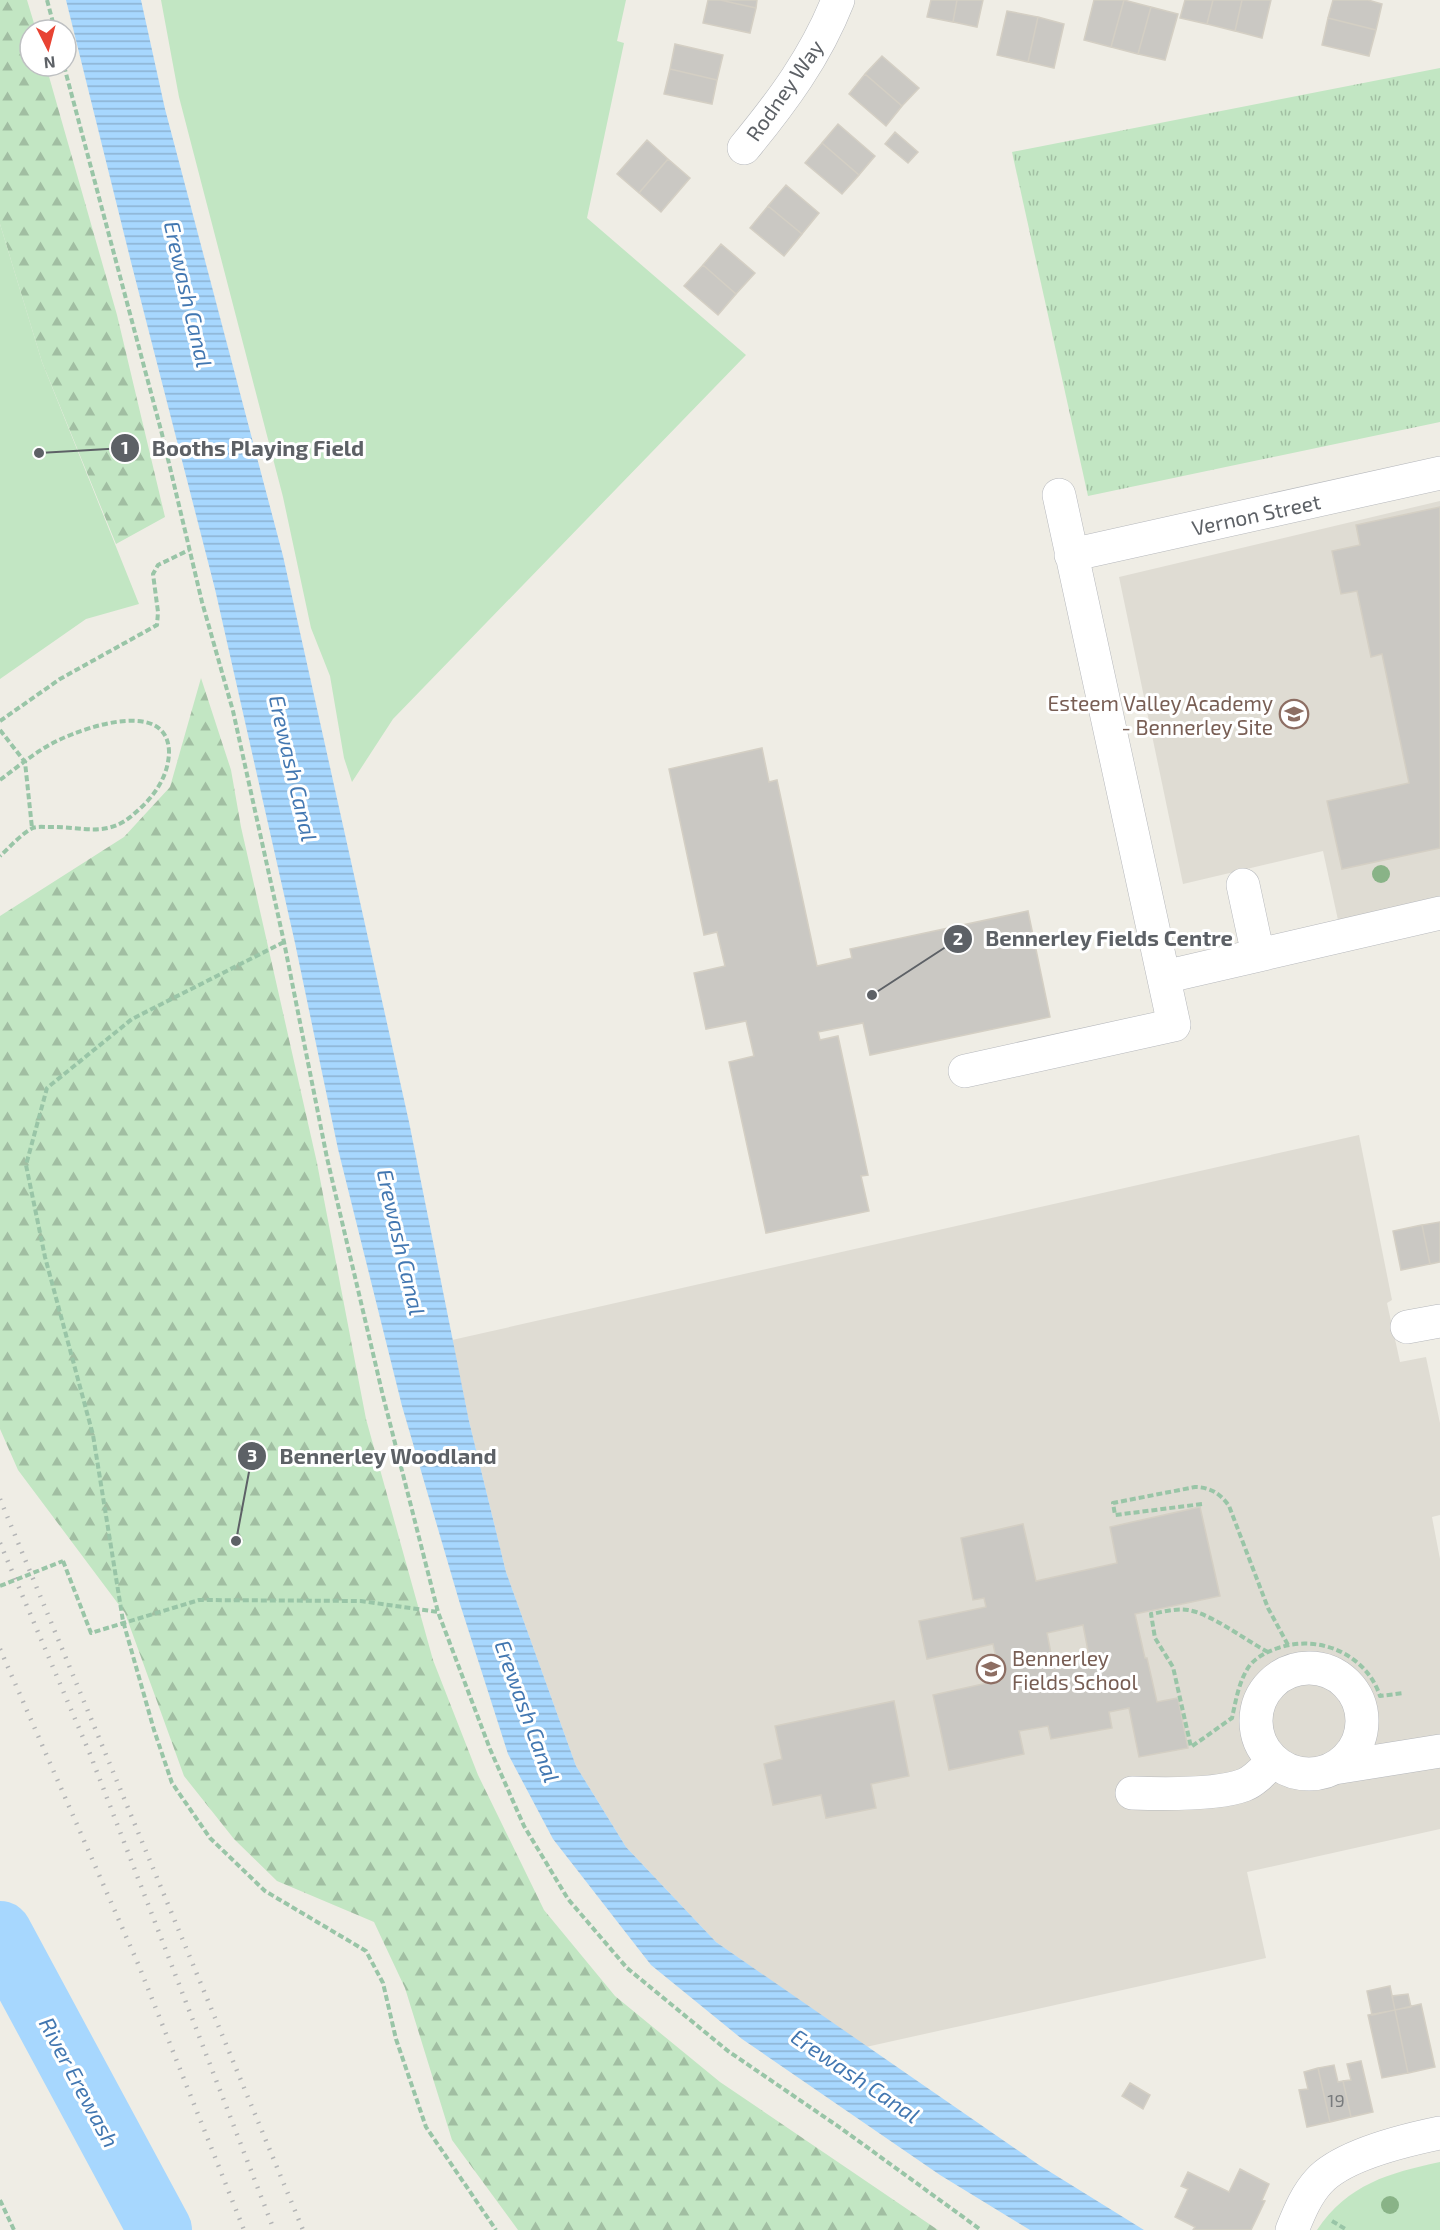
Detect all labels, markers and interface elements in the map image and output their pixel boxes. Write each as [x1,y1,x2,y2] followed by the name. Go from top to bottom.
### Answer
[18,18,78,78] north arrow
[740,35,828,145] street label: Rodney Way
[43,53,56,73] text: N
[160,218,218,370] water label: Erewash Canal
[110,428,376,468] callout: Booths Playing Field
[152,434,364,461] text: Booths Playing Field
[121,436,129,458] text: 1
[1189,488,1323,540] street label: Vernon Street
[1048,690,1273,739] place label: Esteem Valley Academy - Bennerley Site
[265,692,323,844] water label: Erewash Canal
[1278,698,1310,730] school or university icon: Esteem Valley Academy - Bennerley Site
[943,919,1245,959] callout: Bennerley Fields Centre
[985,924,1233,951] text: Bennerley Fields Centre
[953,927,963,949] text: 2
[373,1166,431,1318] water label: Erewash Canal
[237,1436,508,1476] callout: Bennerley Woodland
[279,1442,497,1469] text: Bennerley Woodland
[247,1444,257,1466] text: 3
[490,1636,566,1786] water label: Erewash Canal
[1012,1645,1139,1694] place label: Bennerley Fields School
[975,1653,1007,1685] school or university icon: Bennerley Fields School
[35,2013,125,2151] water label: River Erewash
[787,2022,925,2128] water label: Erewash Canal
[1327,2089,1345,2111] house number: 19

